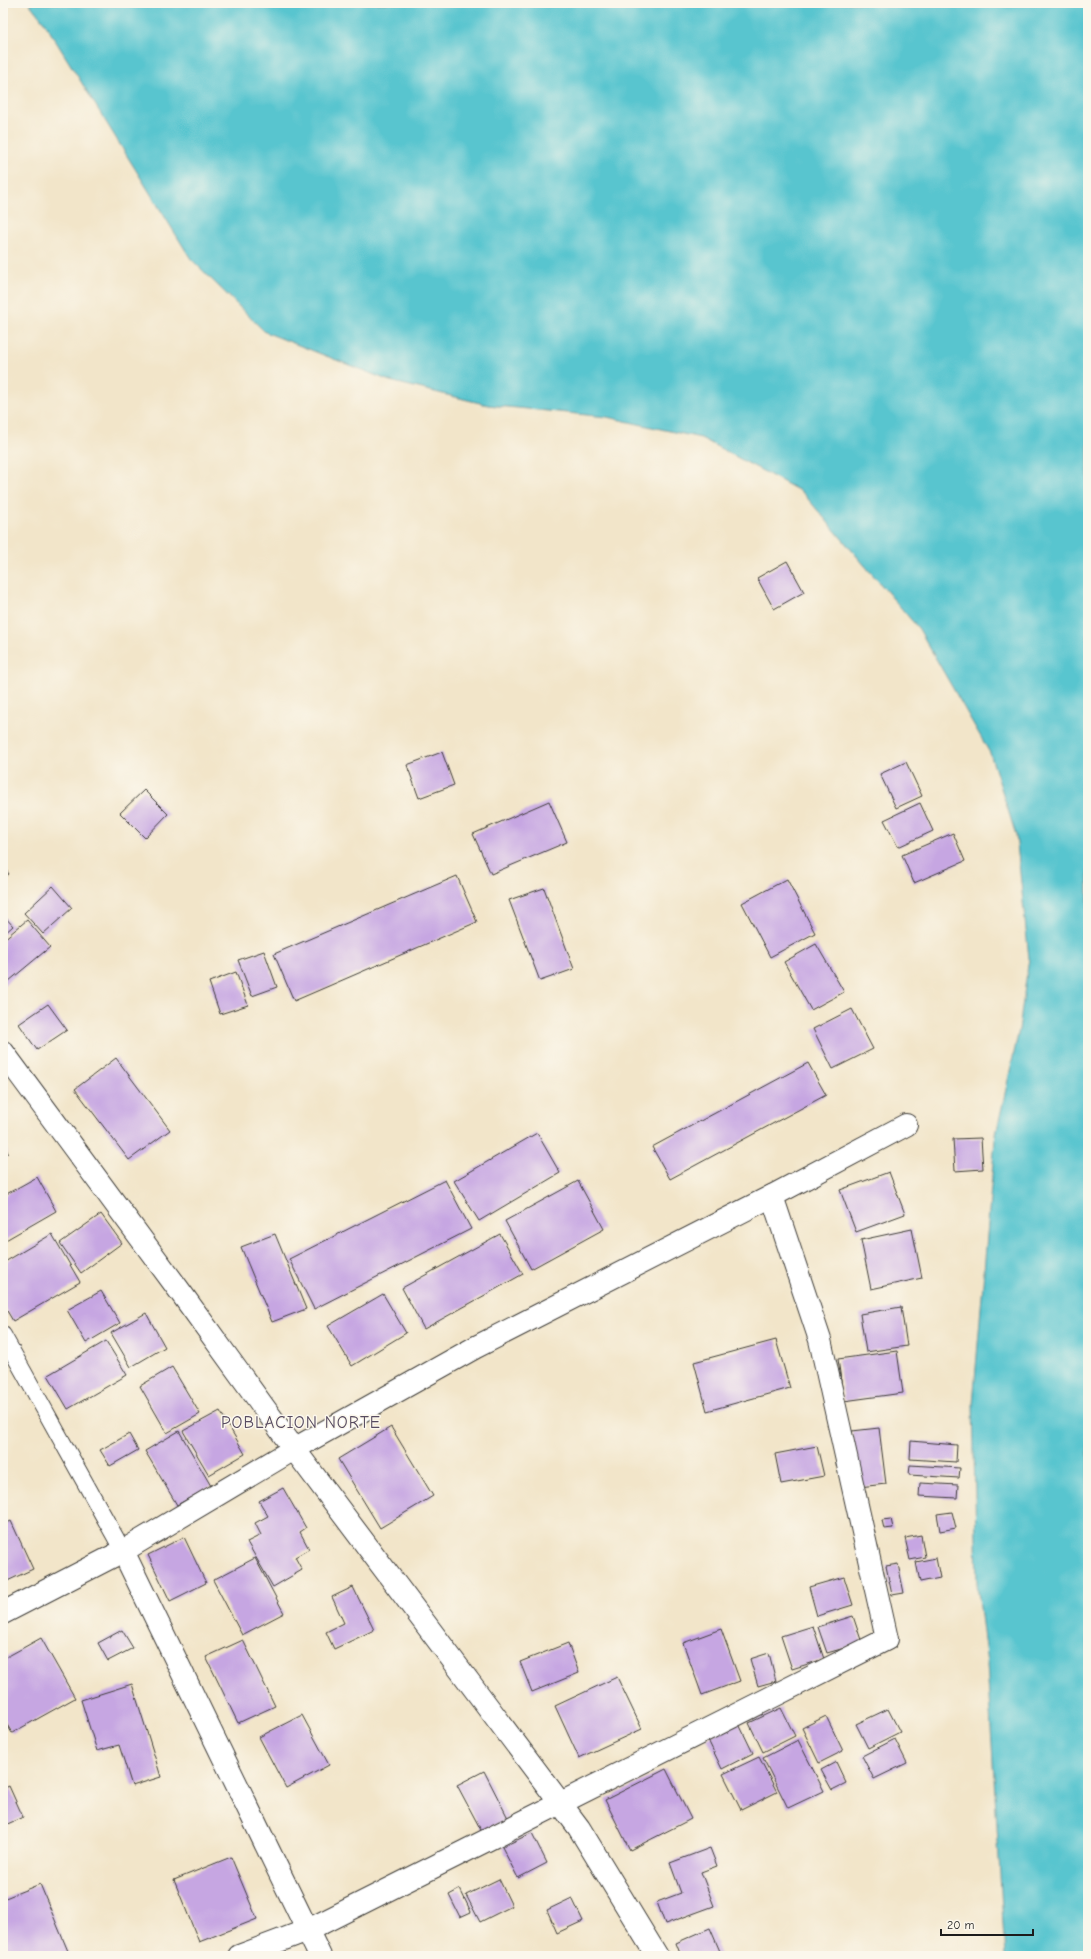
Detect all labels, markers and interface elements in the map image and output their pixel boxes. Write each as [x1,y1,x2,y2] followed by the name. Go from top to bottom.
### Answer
[221,1413,381,1432] district label: POBLACION NORTE
[941,1911,1033,1937] scale bar
[947,1918,975,1932] text: 20 m

